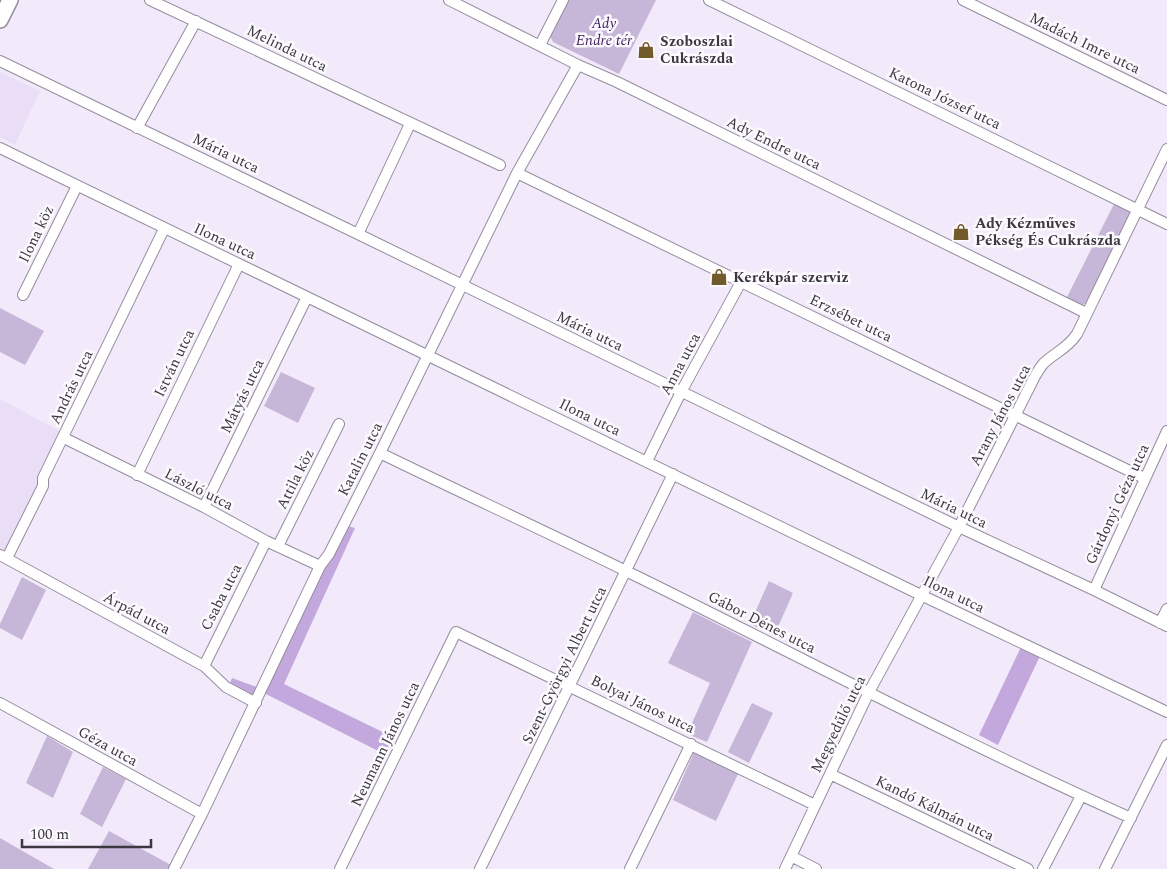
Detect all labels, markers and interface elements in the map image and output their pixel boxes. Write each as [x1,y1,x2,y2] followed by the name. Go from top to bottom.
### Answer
[1025,7,1145,81] street label: Madách Imre utca
[576,12,633,52] park label: Ady Endre tér
[243,19,332,78] street label: Melinda utca
[660,30,733,70] place label: Szoboszlai Cukrászda
[636,40,656,60] shop icon: Szoboszlai Cukrászda
[885,61,1005,136] street label: Katona József utca
[723,111,825,177] street label: Ady Endre utca
[189,127,264,180] street label: Mária utca
[13,202,60,267] street label: Ilona köz
[975,212,1121,252] place label: Ady Kézműves Pékség És Cukrászda
[190,217,260,266] street label: Ilona utca
[951,222,971,242] shop icon: Ady Kézműves Pékség És Cukrászda
[733,266,849,289] place label: Kerékpár szerviz
[709,267,729,287] shop icon: Kerékpár szerviz
[805,288,897,349] street label: Erzsébet utca
[553,305,628,358] street label: Mária utca
[148,325,201,401] street label: István utca
[654,328,707,400] street label: Anna utca
[44,346,100,428] street label: András utca
[215,355,271,437] street label: Mátyás utca
[964,360,1037,470] street label: Arany János utca
[555,393,625,443] street label: Ilona utca
[332,418,389,500] street label: Katalin utca
[1079,439,1156,568] street label: Gárdonyi Géza utca
[270,445,320,513] street label: Attila köz
[160,462,238,517] street label: László utca
[917,482,992,535] street label: Mária utca
[195,559,248,635] street label: Csaba utca
[919,570,989,620] street label: Ilona utca
[516,582,613,748] street label: Szent-Györgyi Albert utca
[704,585,820,660] street label: Gábor Dénes utca
[99,586,175,641] street label: Árpád utca
[587,669,699,740] street label: Bolyai János utca
[805,671,872,777] street label: Megyedűlő utca
[345,677,426,811] street label: Neumann János utca
[74,721,142,773] street label: Géza utca
[871,770,999,848] street label: Kandó Kálmán utca
[22,816,151,848] scale bar
[30,823,69,846] text: 100 m

